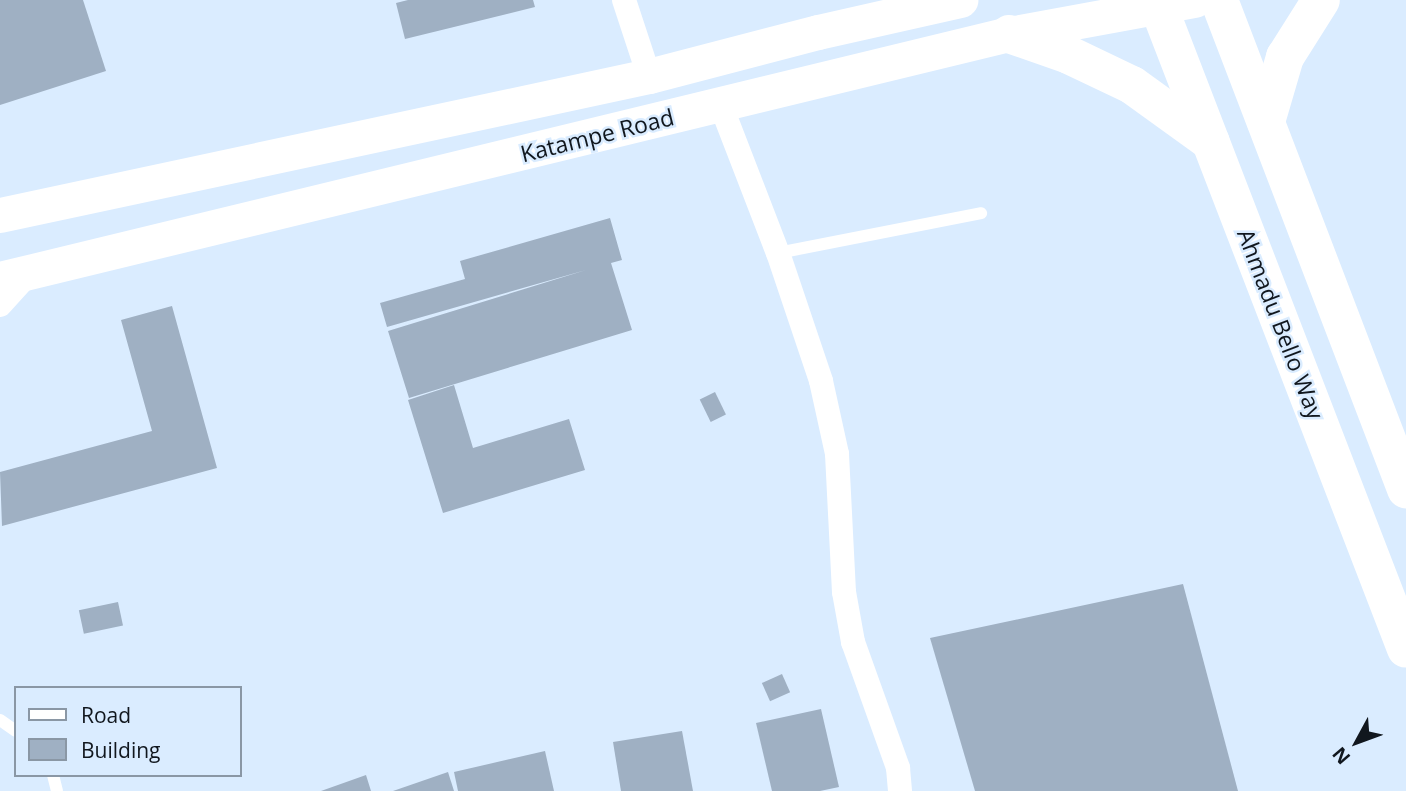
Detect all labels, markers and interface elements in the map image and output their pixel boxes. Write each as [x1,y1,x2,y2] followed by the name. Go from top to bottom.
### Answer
[518,103,676,167] street label: Katampe Road
[1232,225,1330,423] street label: Ahmadu Bello Way
[14,686,242,777] legend
[81,701,131,729] text: Road
[1322,707,1392,777] north arrow
[81,736,160,764] text: Building
[1326,741,1356,770] text: N

